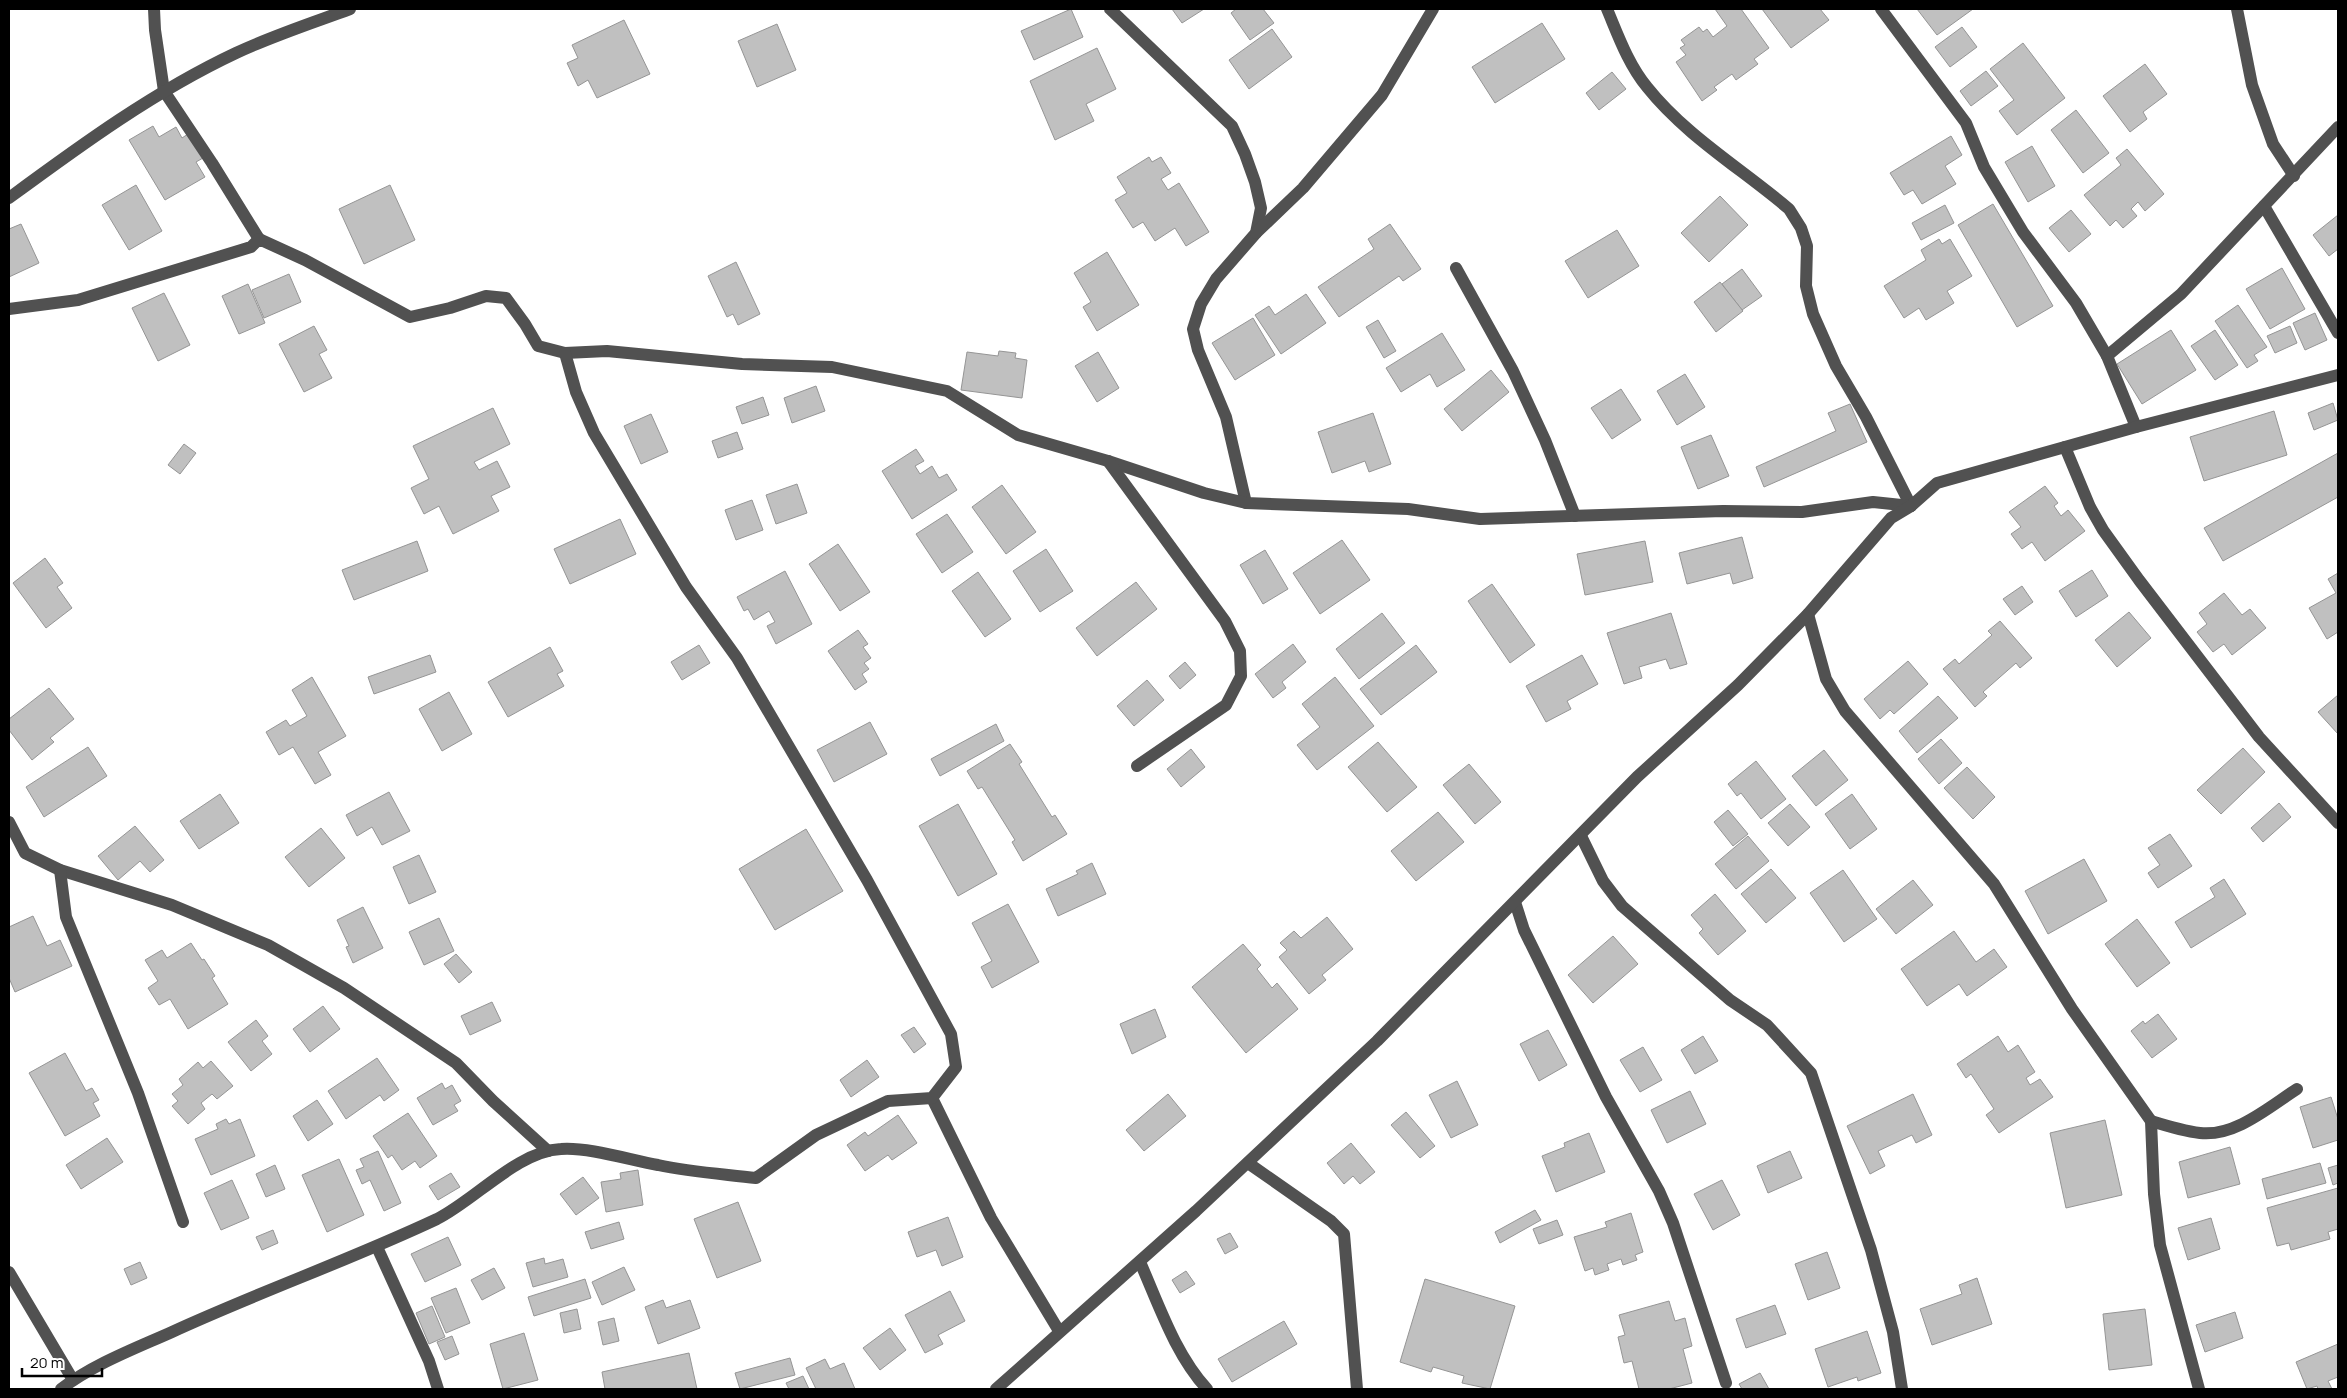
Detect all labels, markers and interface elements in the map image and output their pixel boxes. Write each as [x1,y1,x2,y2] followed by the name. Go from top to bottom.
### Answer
[22,1346,102,1378] scale bar
[30,1352,63,1373] text: 20 m

